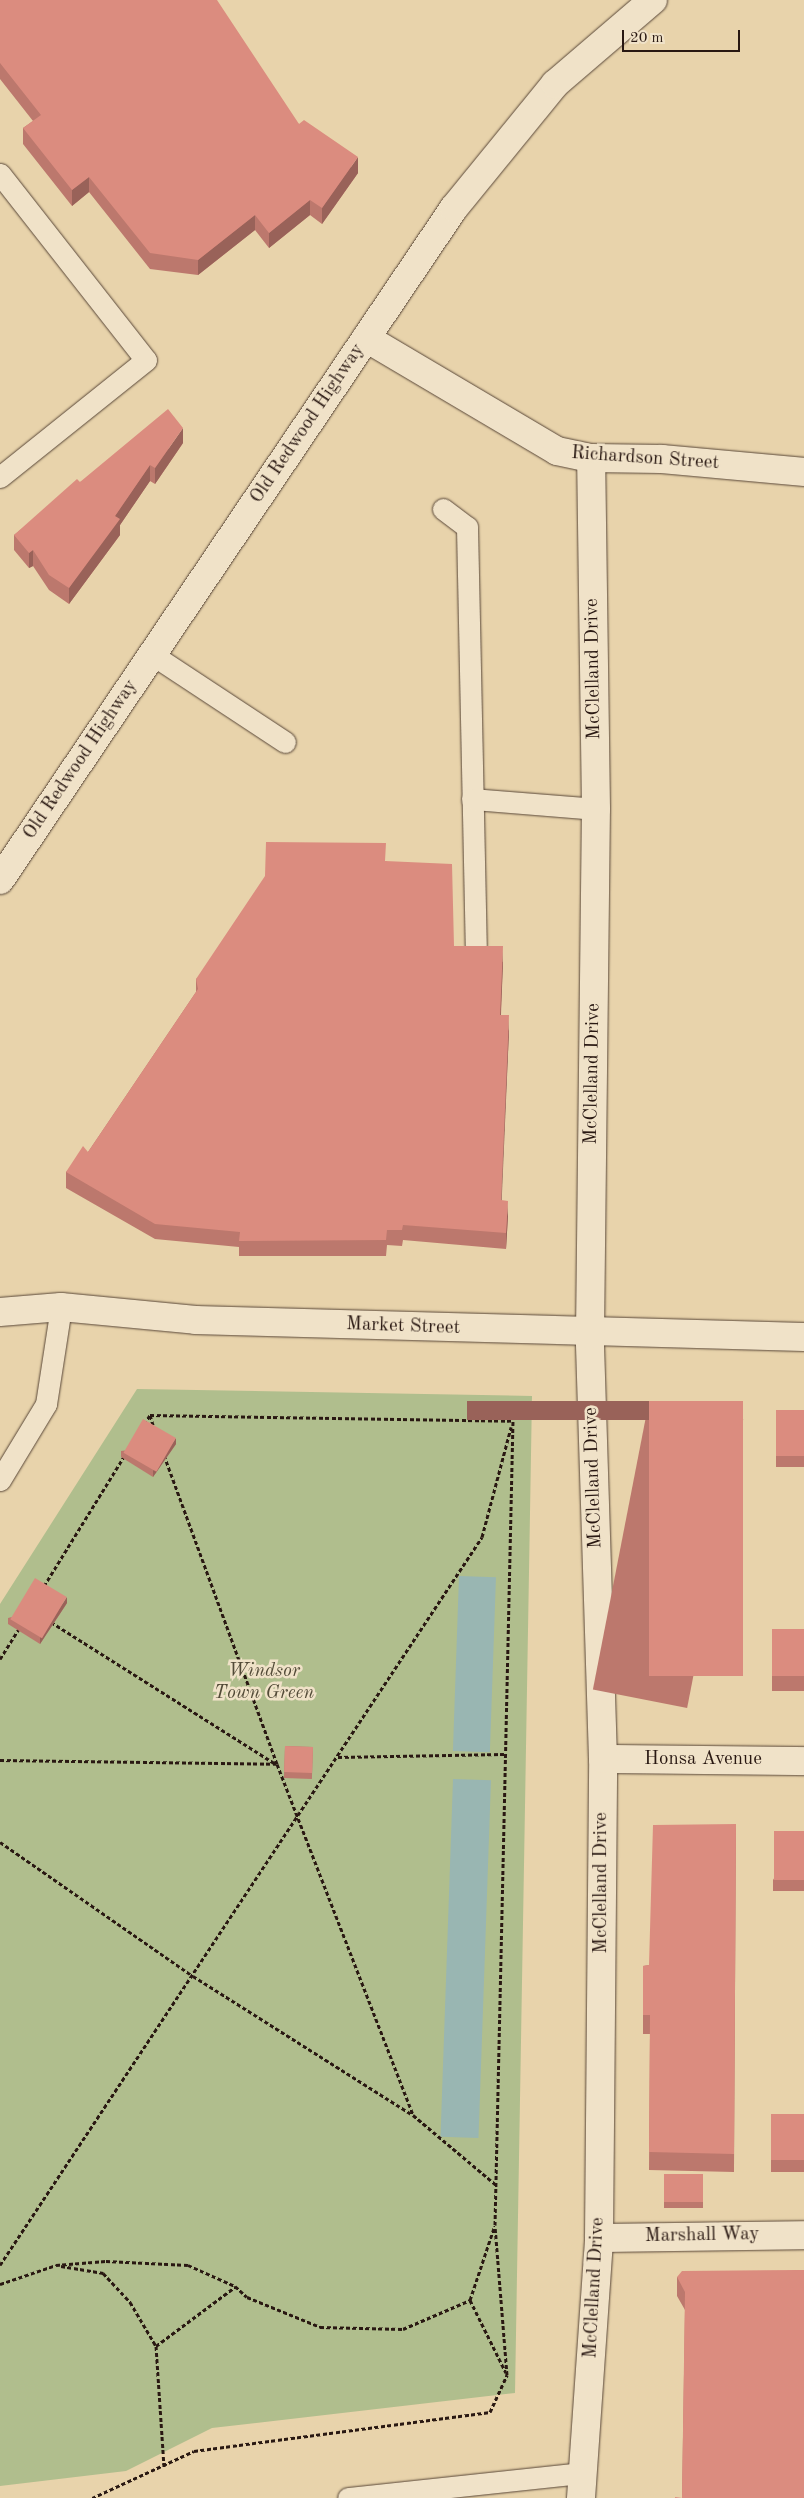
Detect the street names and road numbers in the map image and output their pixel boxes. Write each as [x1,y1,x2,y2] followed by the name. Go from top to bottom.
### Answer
[246,340,370,508] street label: Old Redwood Highway
[570,442,720,476] street label: Richardson Street
[581,598,607,740] street label: McClelland Drive
[19,676,143,844] street label: Old Redwood Highway
[580,1003,606,1145] street label: McClelland Drive
[346,1314,460,1340] street label: Market Street
[580,1407,608,1549] street label: McClelland Drive
[644,1749,762,1771] street label: Honsa Avenue
[591,1812,613,1954] street label: McClelland Drive
[580,2217,610,2359] street label: McClelland Drive
[645,2224,759,2248] street label: Marshall Way

